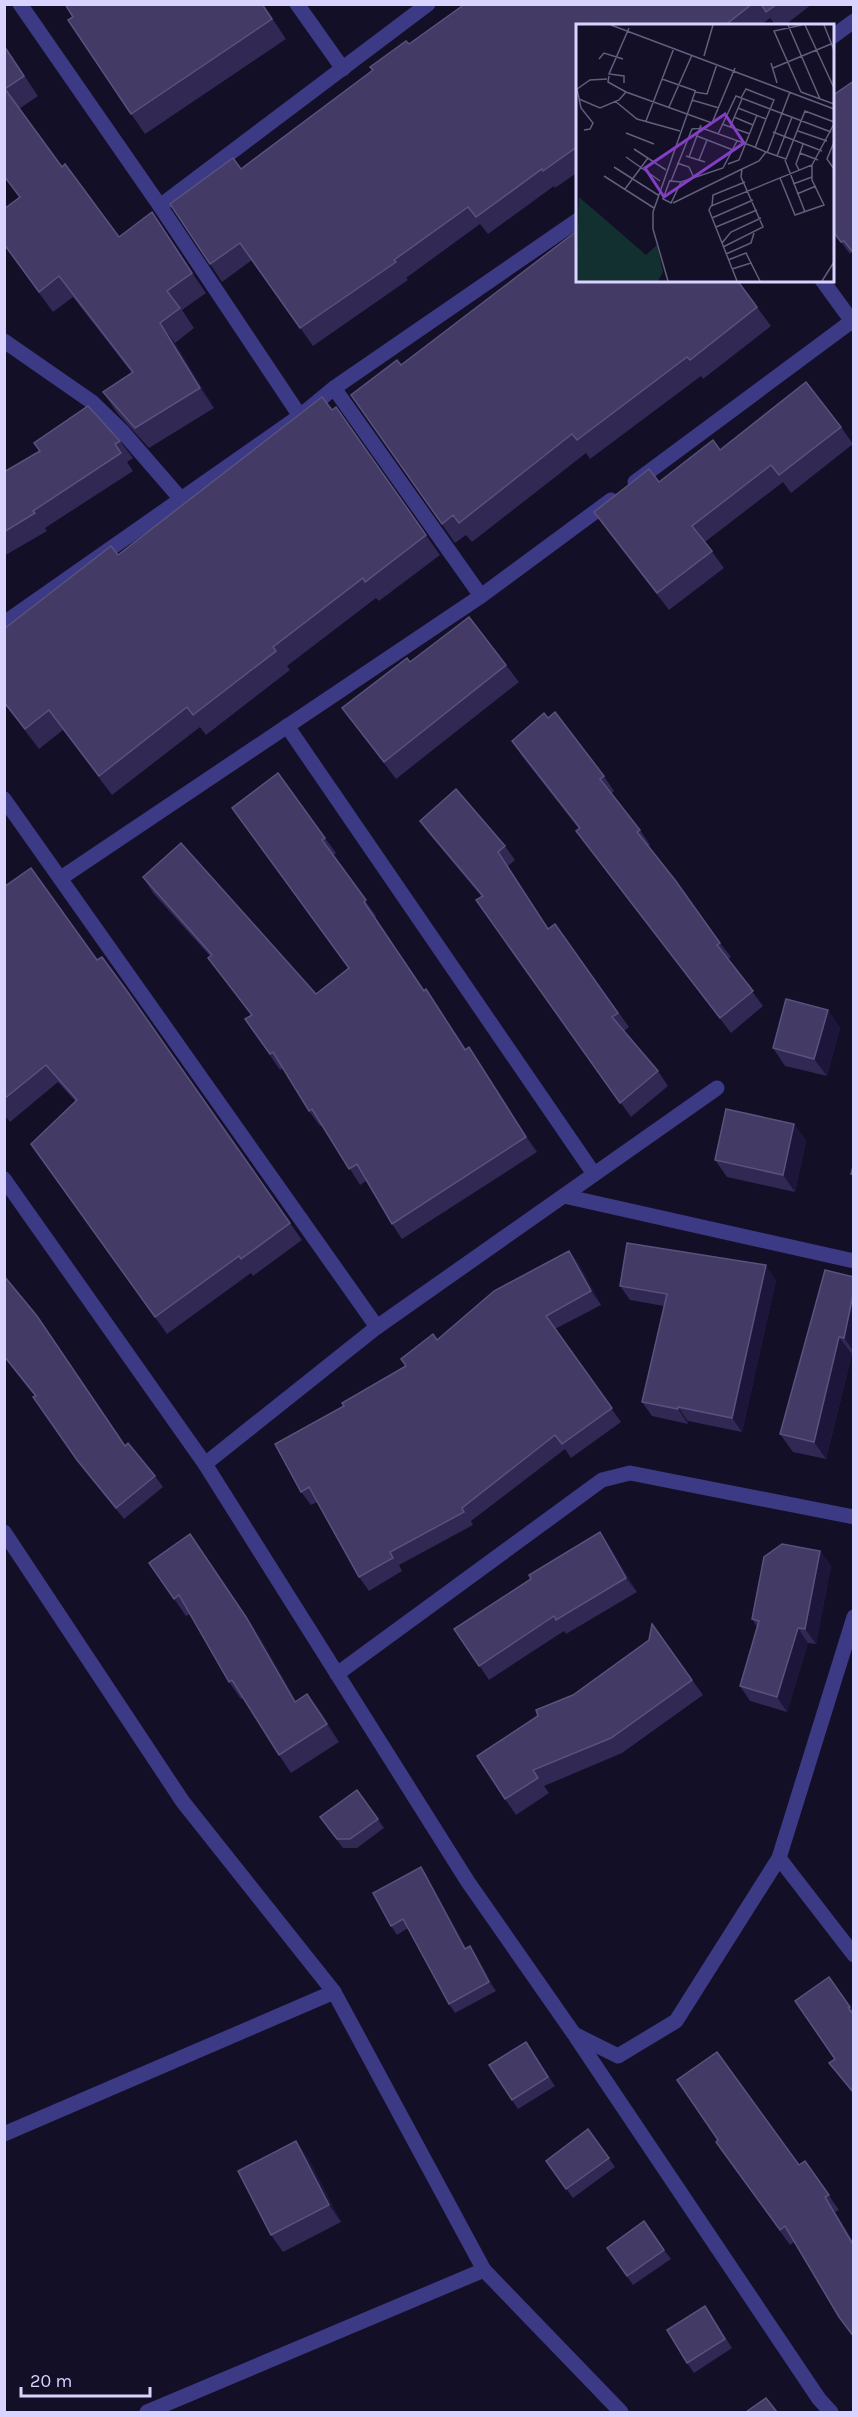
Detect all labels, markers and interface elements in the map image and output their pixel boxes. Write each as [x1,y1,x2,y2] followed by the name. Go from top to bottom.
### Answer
[576,24,834,282] inset map
[21,2360,150,2398] scale bar
[30,2370,72,2392] text: 20 m

